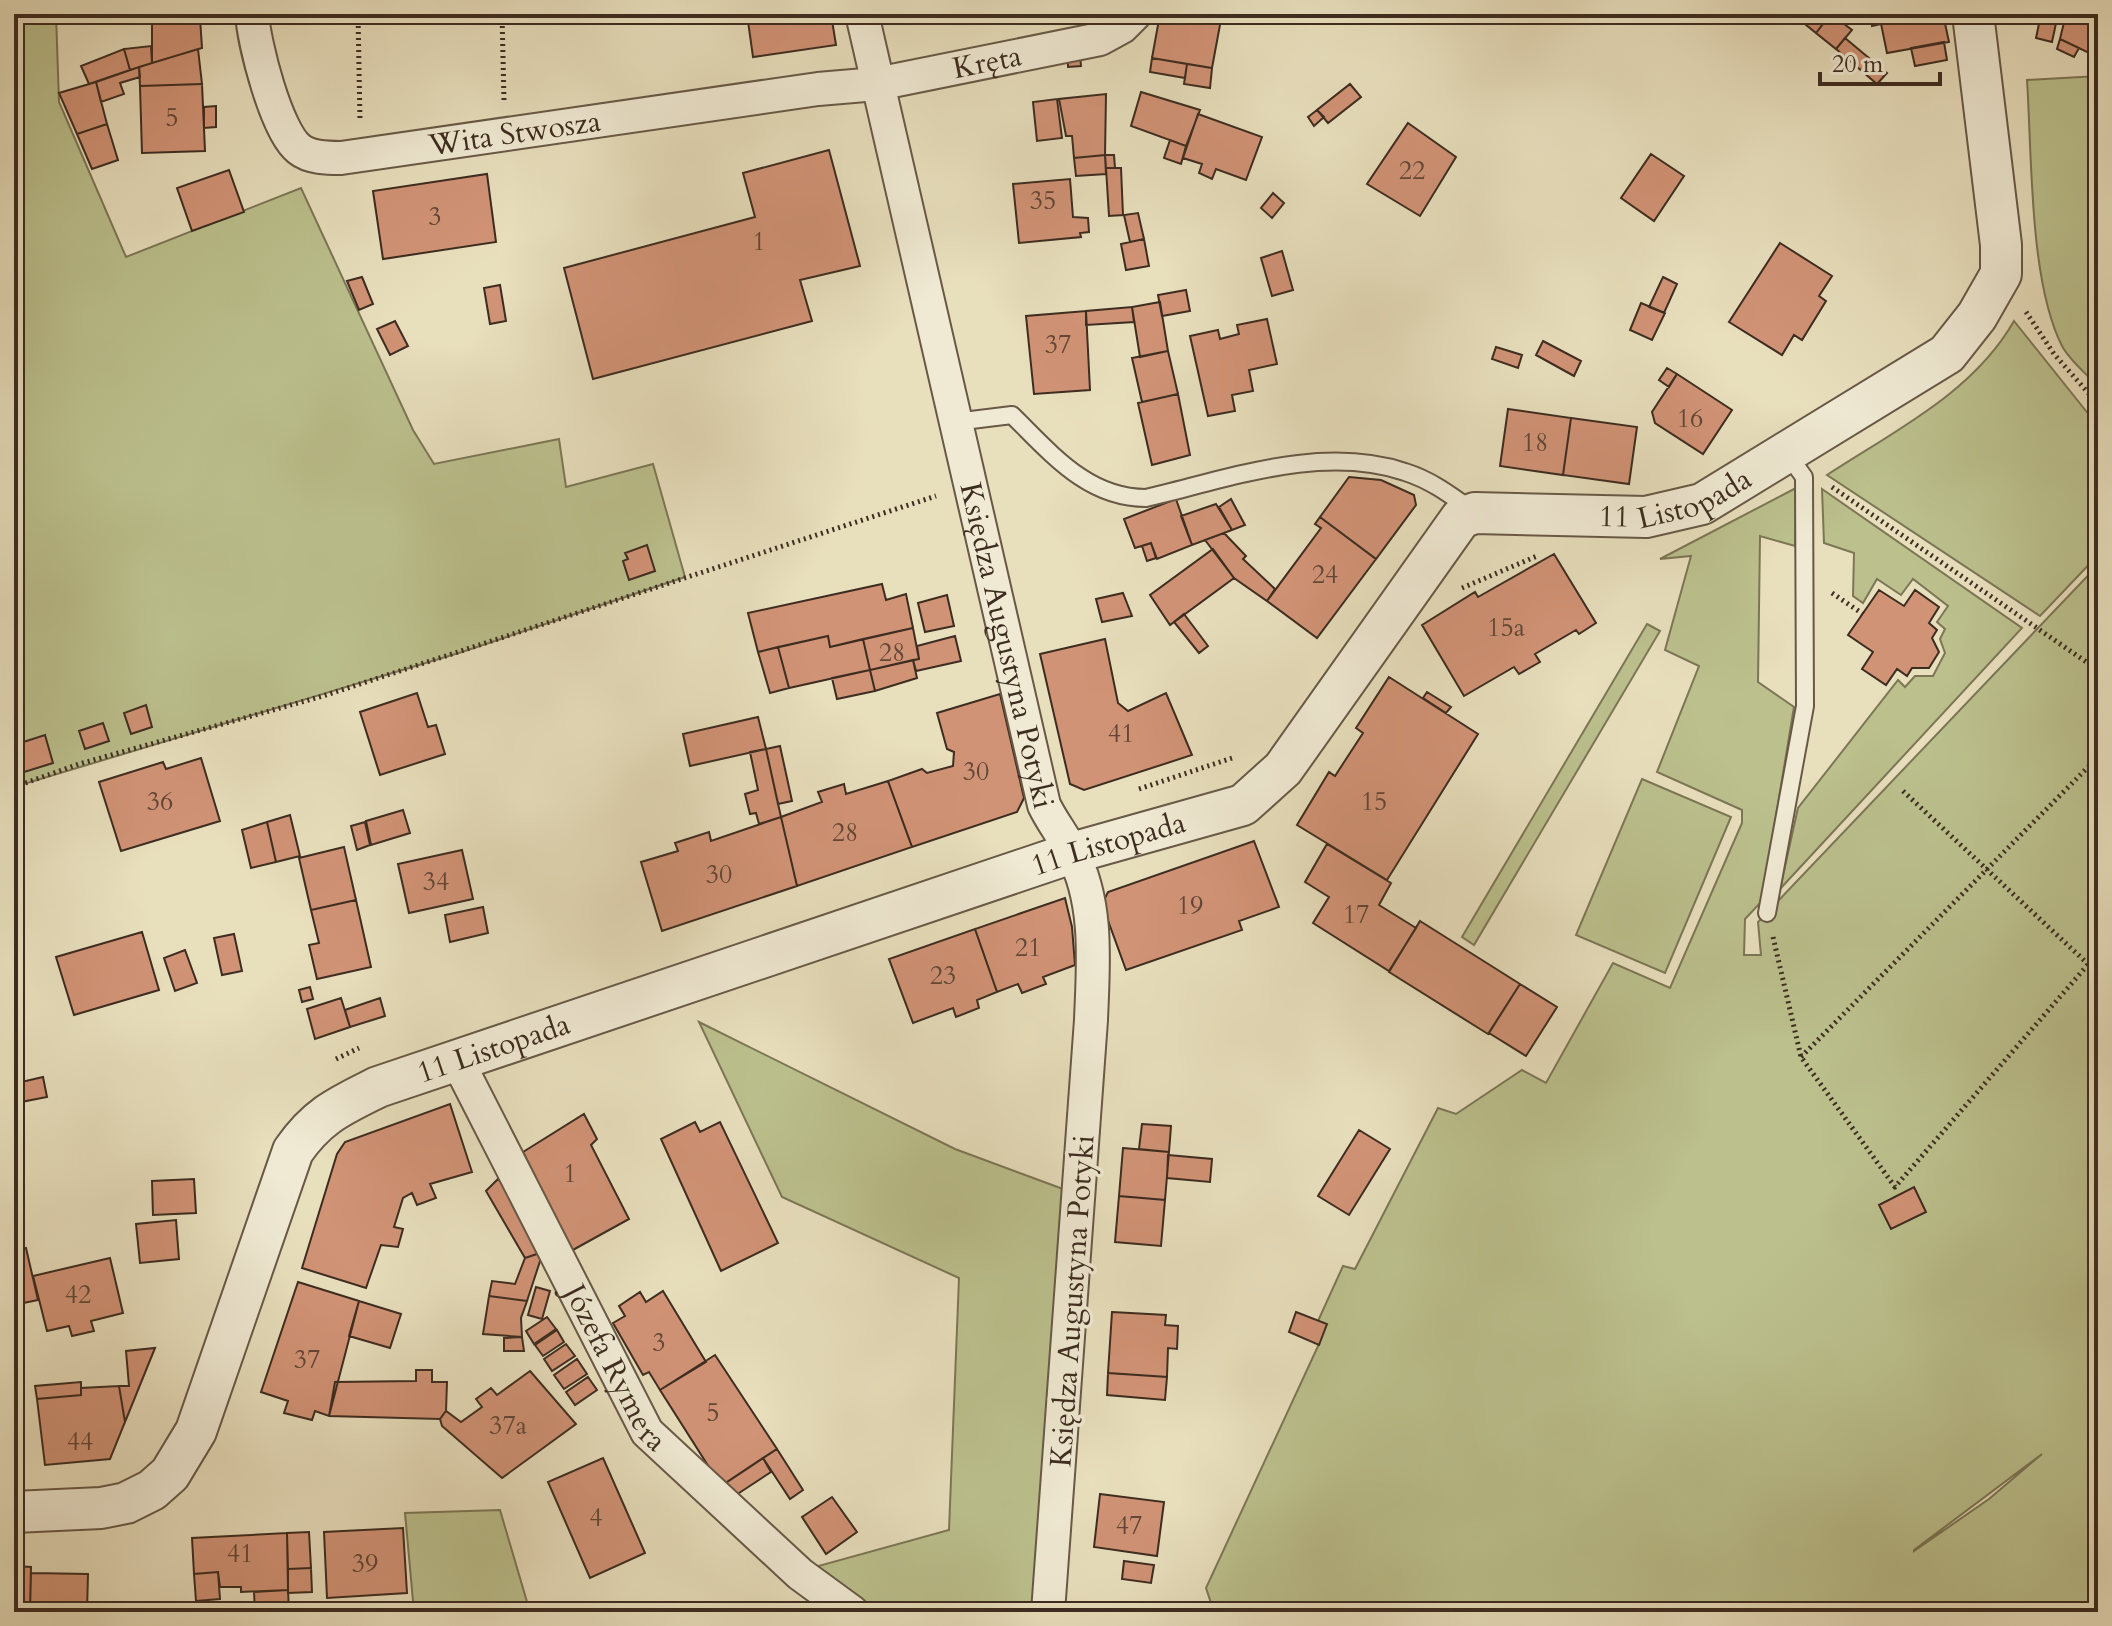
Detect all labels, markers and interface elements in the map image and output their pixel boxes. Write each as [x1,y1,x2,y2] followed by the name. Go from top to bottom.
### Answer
[949,35,1025,89] street label: Kręta
[1820,36,1940,86] scale bar
[1832,48,1884,81] text: 20 m
[165,100,179,135] house number: 5
[425,101,603,166] street label: Wita Stwosza
[1399,153,1425,188] house number: 22
[1030,183,1056,218] house number: 35
[428,199,442,234] house number: 3
[752,224,766,259] house number: 1
[1045,327,1071,362] house number: 37
[1677,401,1703,436] house number: 16
[1522,425,1548,460] house number: 18
[1598,459,1759,539] street label: 11 Listopada
[949,479,1064,813] street label: Księdza Augustyna Potyki
[1312,557,1338,592] house number: 24
[1487,610,1525,645] house number: 15a
[879,635,905,670] house number: 28
[1108,716,1134,751] house number: 41
[963,754,989,789] house number: 30
[147,784,173,819] house number: 36
[1361,784,1387,819] house number: 15
[1026,802,1190,886] street label: 11 Listopada
[832,815,858,850] house number: 28
[706,857,732,892] house number: 30
[423,864,449,899] house number: 34
[1177,888,1203,923] house number: 19
[1343,897,1369,932] house number: 17
[1015,930,1041,965] house number: 21
[930,958,956,993] house number: 23
[412,1004,575,1093] street label: 11 Listopada
[1040,1133,1105,1469] street label: Księdza Augustyna Potyki
[563,1156,577,1191] house number: 1
[552,1274,675,1461] street label: Józefa Rymera
[65,1277,91,1312] house number: 42
[652,1325,666,1360] house number: 3
[294,1342,320,1377] house number: 37
[706,1395,720,1430] house number: 5
[489,1408,527,1443] house number: 37a
[67,1424,93,1459] house number: 44
[589,1500,603,1535] house number: 4
[1116,1508,1142,1543] house number: 47
[227,1536,253,1571] house number: 41
[352,1546,378,1581] house number: 39

